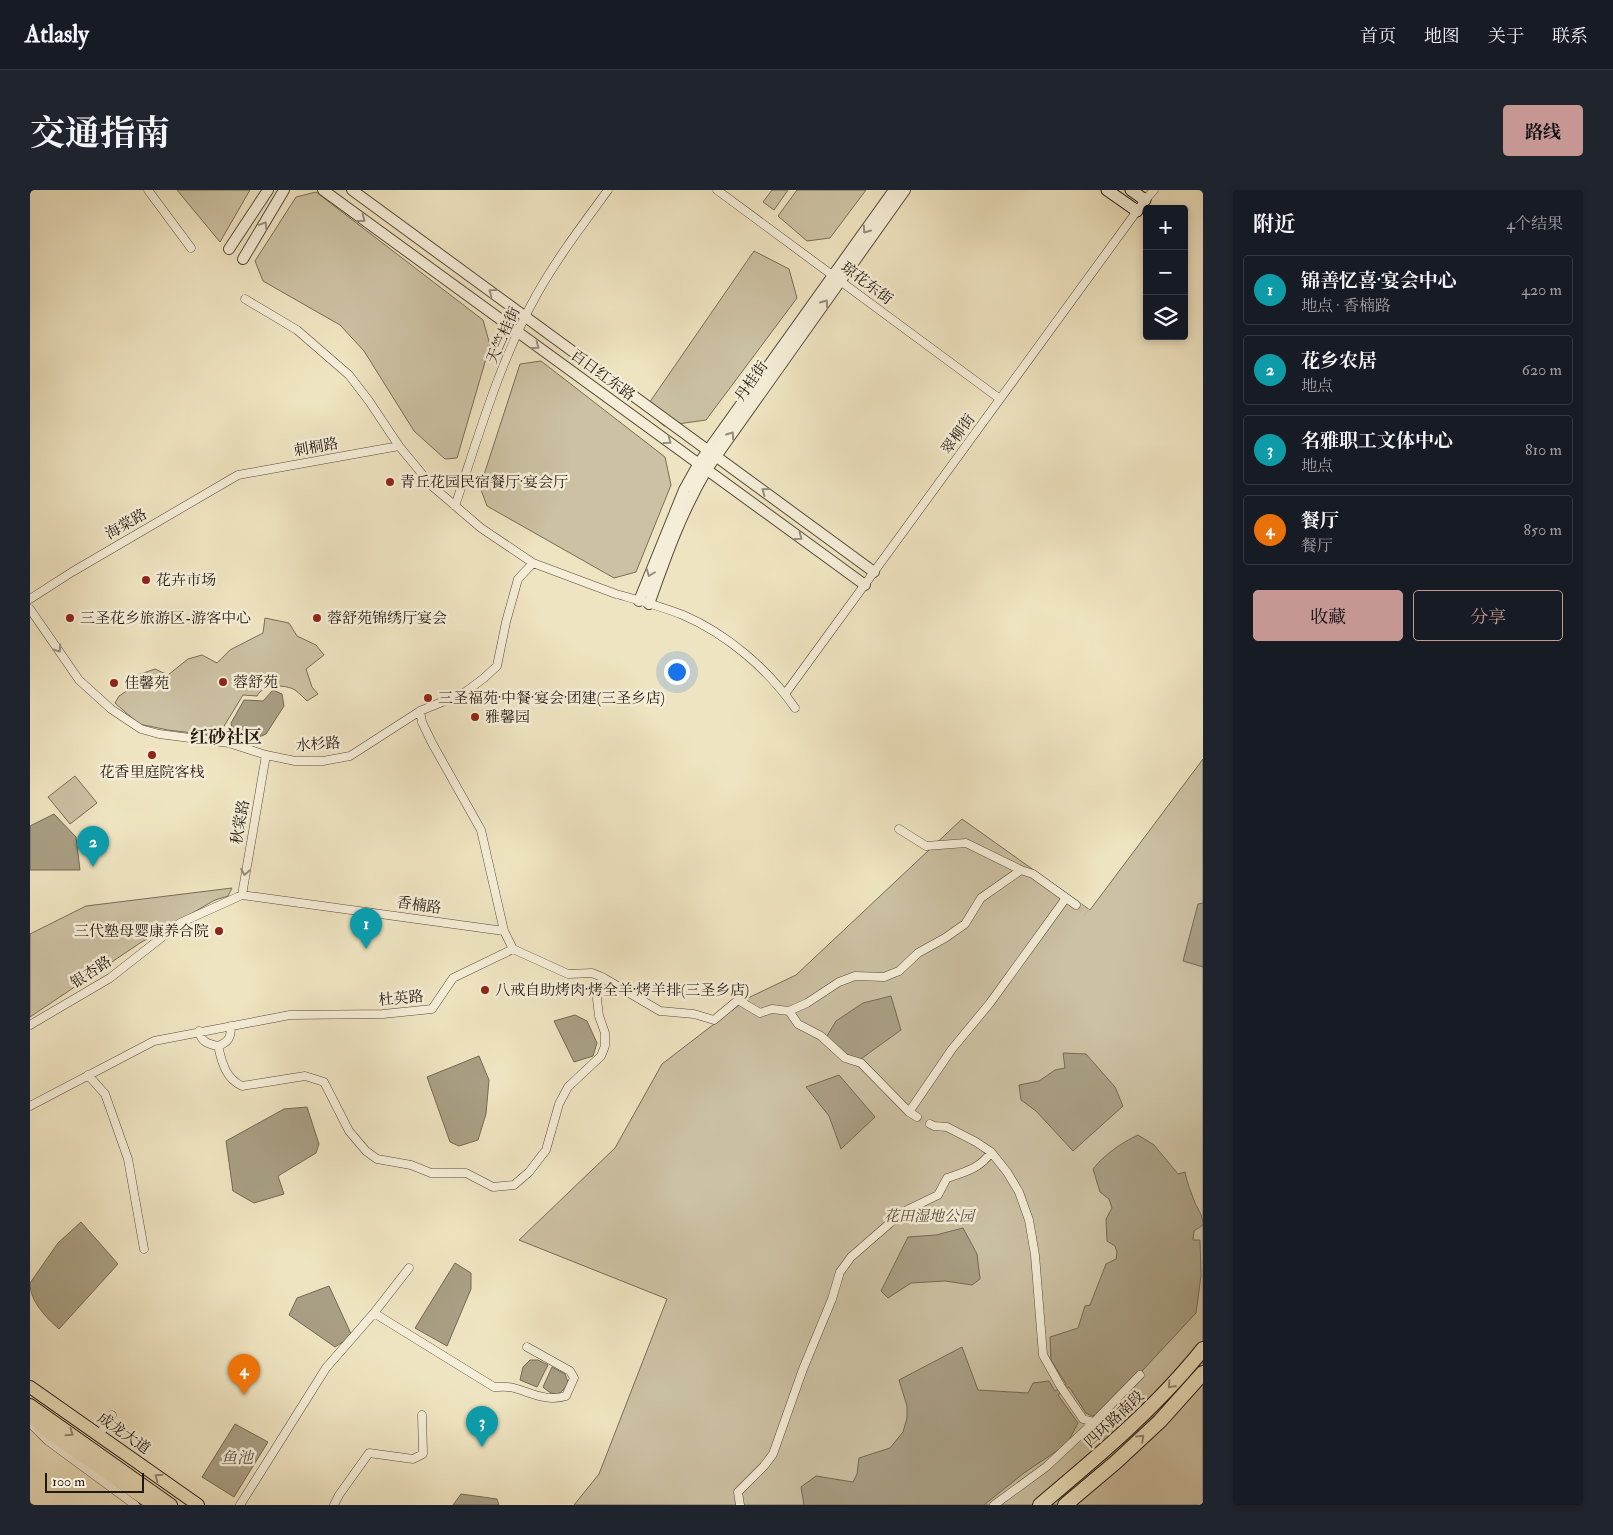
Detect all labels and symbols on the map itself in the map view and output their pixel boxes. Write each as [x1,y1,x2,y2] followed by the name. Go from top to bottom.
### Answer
[357,213,366,222] one-way arrow
[257,221,267,230] one-way arrow
[863,224,872,234] one-way arrow
[837,258,896,309] street label: 琼花东街
[488,289,498,298] one-way arrow
[819,299,828,309] one-way arrow
[483,304,524,366] street label: 天竺桂街
[530,340,540,349] one-way arrow
[567,346,639,405] street label: 百日红东路
[731,357,772,405] street label: 丹桂街
[937,411,979,458] street label: 翠柳街
[725,432,734,441] one-way arrow
[292,434,340,461] street label: 刺桐路
[662,435,671,443] one-way arrow
[400,473,568,492] place label: 青丘花园民宿餐厅·宴会厅
[384,476,396,488] marker: 青丘花园民宿餐厅·宴会厅
[761,488,771,497] one-way arrow
[102,505,150,544] street label: 海棠路
[793,531,802,539] one-way arrow
[646,568,656,577] one-way arrow
[156,571,216,590] place label: 花卉市场
[140,574,152,586] marker: 花卉市场
[80,609,251,628] place label: 三圣花乡旅游区-游客中心
[327,609,447,628] place label: 蓉舒苑锦绣厅宴会
[64,612,76,624] marker: 三圣花乡旅游区-游客中心
[311,612,323,624] marker: 蓉舒苑锦绣厅宴会
[52,644,61,653] one-way arrow
[664,659,690,685] your location
[233,673,278,692] place label: 蓉舒苑
[124,674,169,693] place label: 佳馨苑
[217,676,229,688] marker: 蓉舒苑
[108,677,120,689] marker: 佳馨苑
[438,689,665,708] place label: 三圣福苑·中餐·宴会·团建(三圣乡店)
[422,692,434,704] marker: 三圣福苑·中餐·宴会·团建(三圣乡店)
[485,708,530,727] place label: 雅馨园
[469,711,481,723] marker: 雅馨园
[190,726,262,749] district label: 红砂社区
[295,733,341,756] street label: 水杉路
[146,749,158,761] marker: 花香里庭院客栈
[99,763,205,782] place label: 花香里庭院客栈
[227,798,254,846] street label: 秋棠路
[77,826,109,867] pin: 2
[241,868,251,876] one-way arrow
[395,893,443,918] street label: 香楠路
[350,908,382,949] pin: 1
[74,922,209,941] place label: 三代塾母婴康养合院
[213,925,225,937] marker: 三代塾母婴康养合院
[67,952,115,993] street label: 银杏路
[495,981,749,1000] place label: 八戒自助烤肉·烤全羊·烤羊排(三圣乡店)
[479,984,491,996] marker: 八戒自助烤肉·烤全羊·烤羊排(三圣乡店)
[378,987,424,1010] street label: 杜英路
[884,1207,976,1226] park label: 花田湿地公园
[228,1354,260,1395] pin: 4
[1168,1380,1177,1389] one-way arrow
[1080,1387,1148,1452] street label: 四环路南段
[466,1406,498,1447] pin: 3
[94,1408,154,1458] street label: 成龙大道
[64,1427,74,1436] one-way arrow
[1135,1435,1144,1444] one-way arrow
[221,1448,255,1468] water label: 鱼池
[45,1470,144,1493] scale bar
[154,1474,164,1483] one-way arrow

